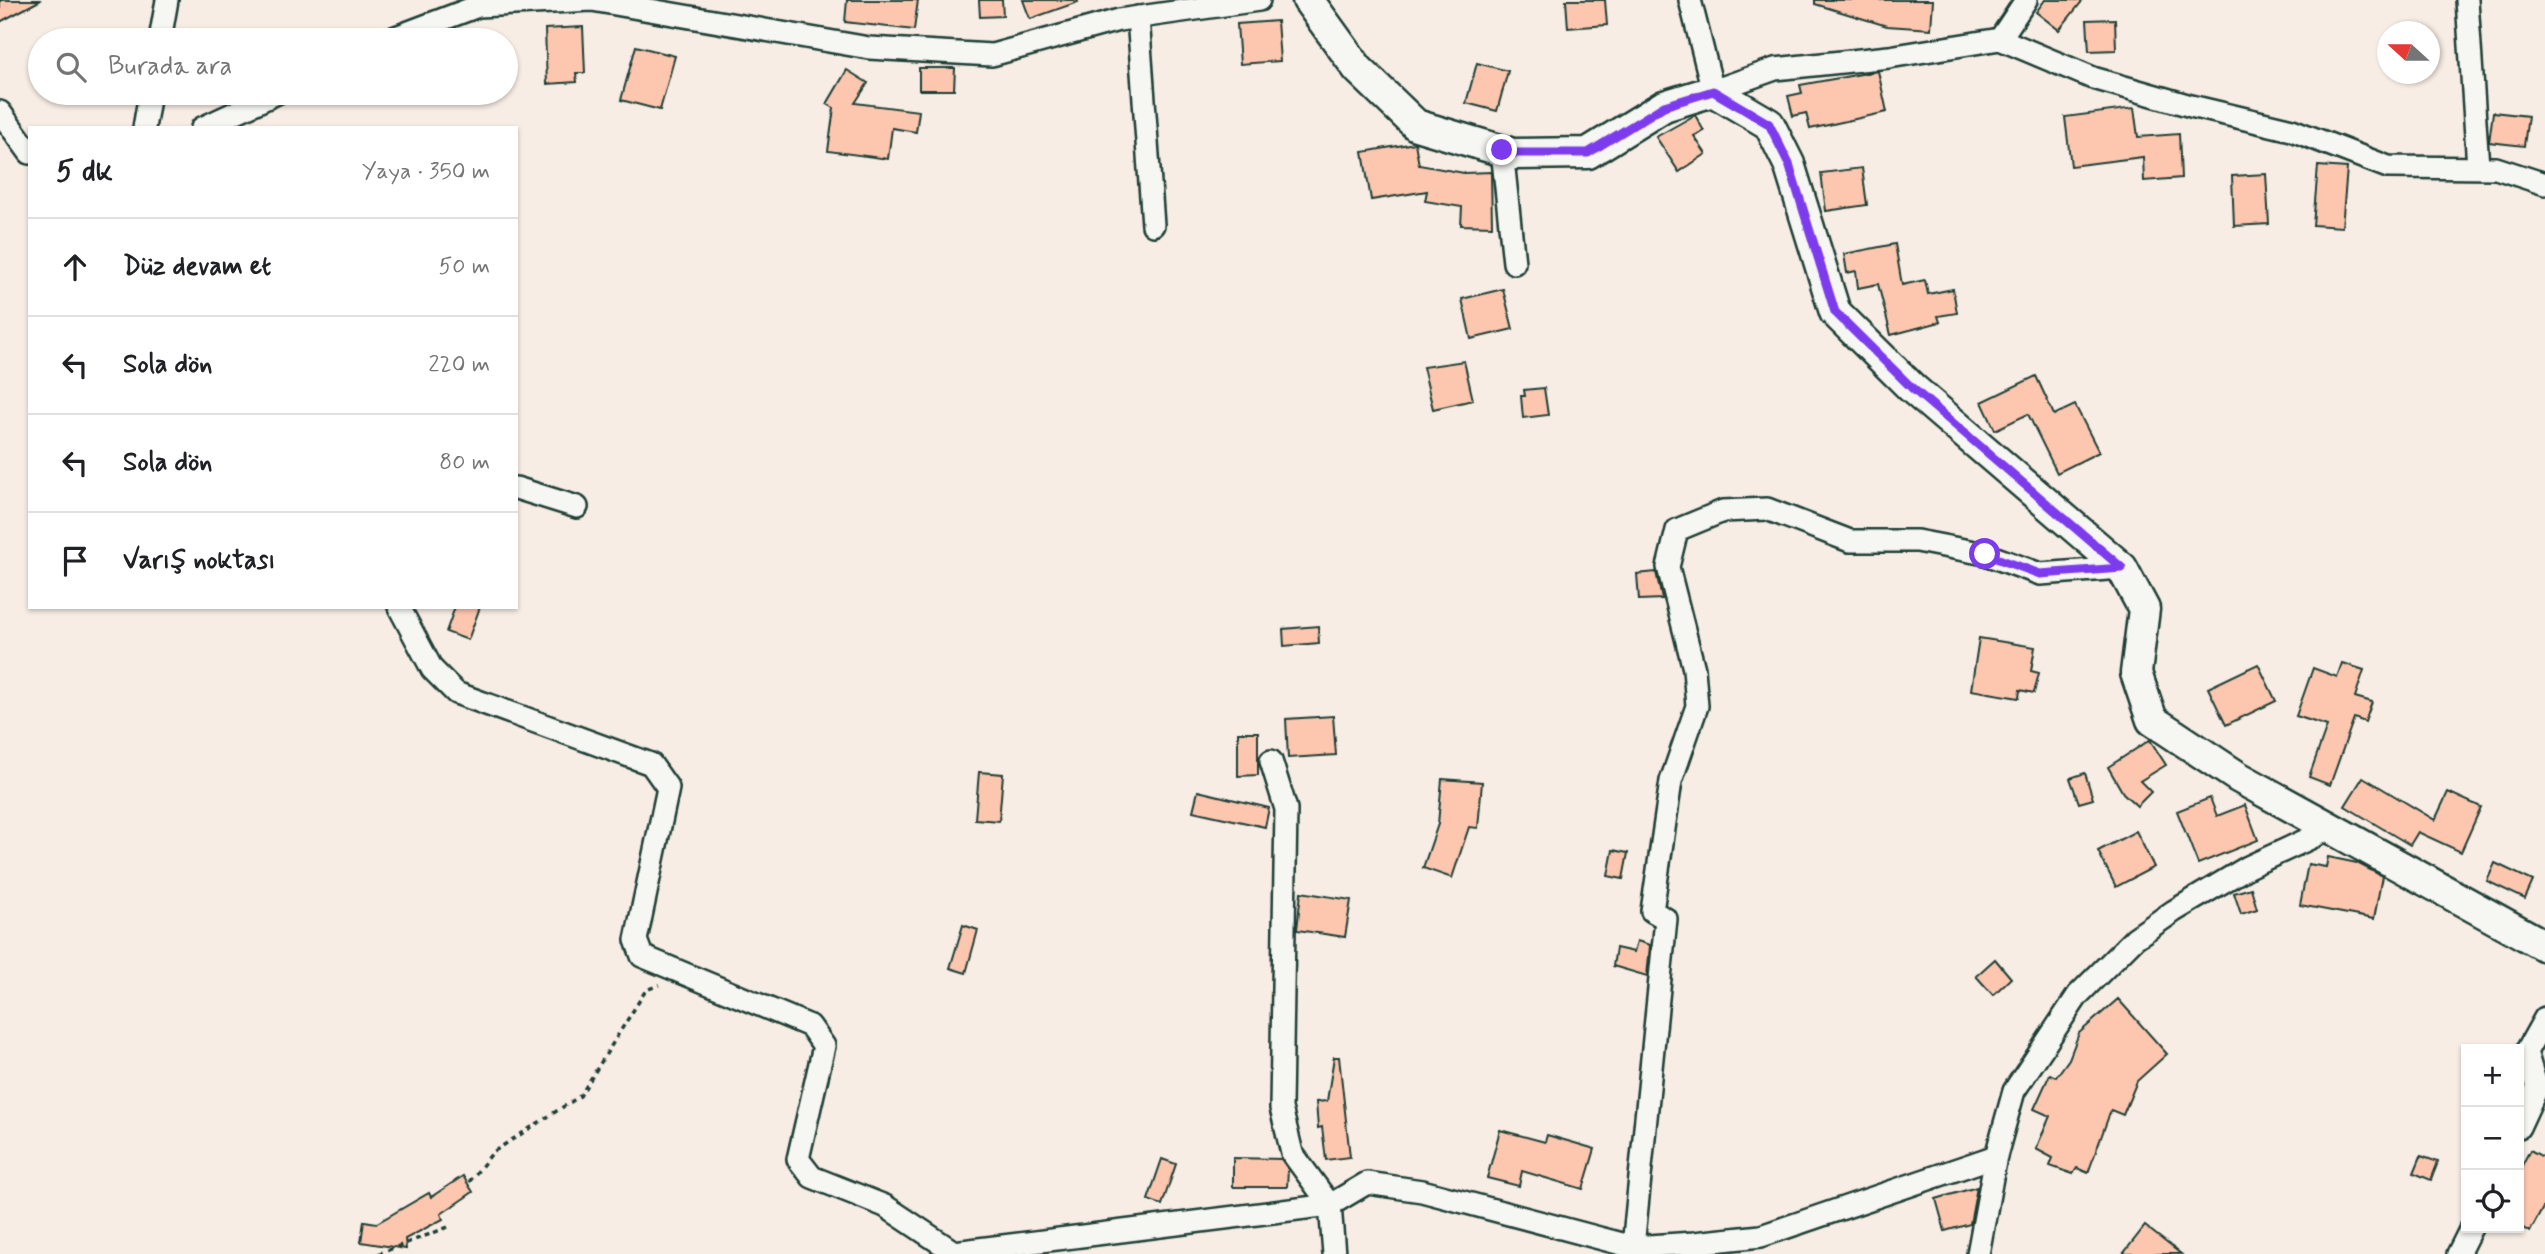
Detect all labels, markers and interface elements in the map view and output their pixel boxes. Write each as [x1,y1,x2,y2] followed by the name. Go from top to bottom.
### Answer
[2377,21,2440,84] north arrow
[28,28,518,105] search box
[52,48,90,86] icon: search
[108,50,232,84] text: Burada ara
[1486,134,1517,165] route end
[56,152,113,191] text: 5 dk
[362,157,490,187] text: Yaya · 350 m
[56,248,94,286] icon: ahead
[123,250,271,284] text: Düz devam et
[439,252,490,282] text: 50 m
[56,346,94,384] icon: left
[123,348,212,382] text: Sola dön
[428,350,490,380] text: 220 m
[56,444,94,482] icon: left
[123,446,212,480] text: Sola dön
[439,448,490,478] text: 80 m
[1969,538,2000,569] route start
[56,542,94,580] icon: arrive
[123,544,275,578] text: Varış noktası
[2461,1044,2524,1233] map controls
[2461,1044,2524,1107] button: +
[2461,1107,2524,1170] button: −
[2461,1170,2524,1233] button: locate

